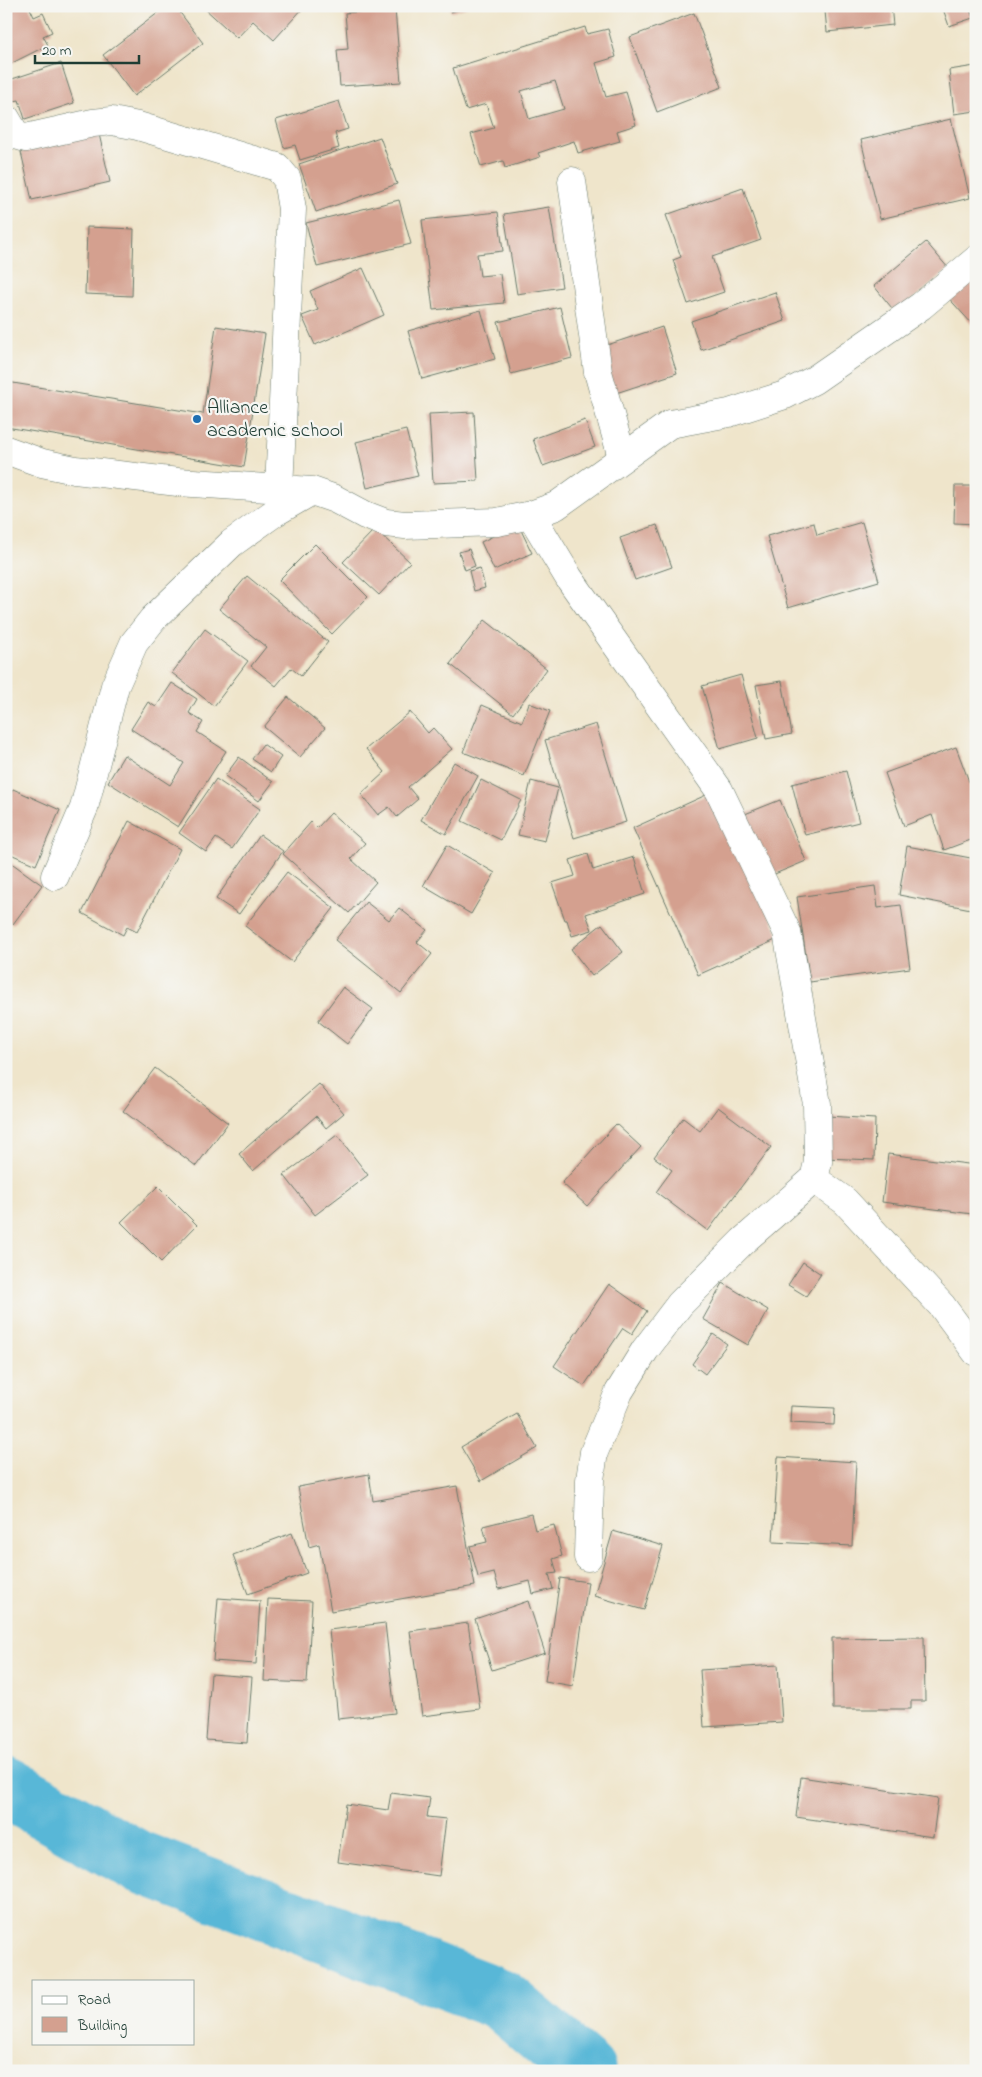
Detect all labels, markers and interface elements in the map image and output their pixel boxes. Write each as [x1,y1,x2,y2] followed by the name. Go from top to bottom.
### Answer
[35,32,139,64] scale bar
[42,40,72,62] text: 20 m
[207,394,343,446] place label: Alliance academic school
[191,413,203,425] marker: Alliance academic school
[32,1980,195,2044] legend
[78,1989,111,2011] text: Road
[77,2015,127,2038] text: Building

